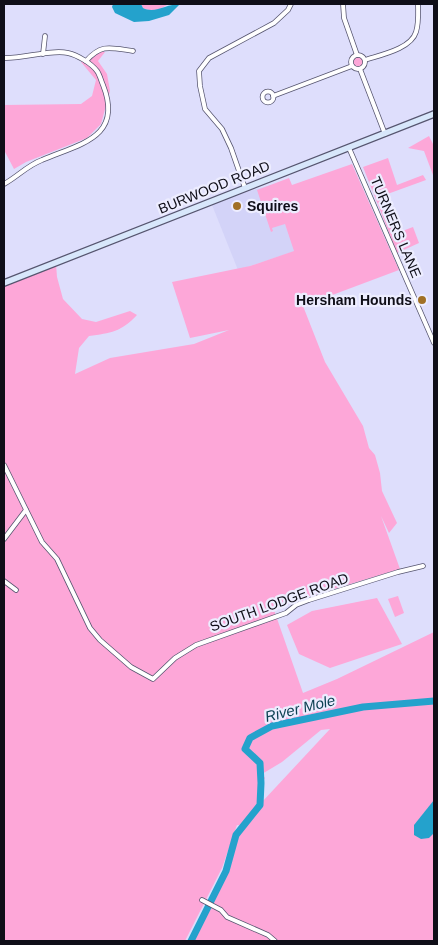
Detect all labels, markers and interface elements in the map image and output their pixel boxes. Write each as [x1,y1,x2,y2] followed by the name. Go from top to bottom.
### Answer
[156,157,272,217] street label: BURWOOD ROAD
[368,174,424,280] street label: TURNERS LANE
[247,198,299,214] place label: Squires
[231,200,243,212] marker: Squires
[296,292,412,308] place label: Hersham Hounds
[416,294,428,306] marker: Hersham Hounds
[208,569,350,635] street label: SOUTH LODGE ROAD
[263,691,337,725] water label: River Mole

